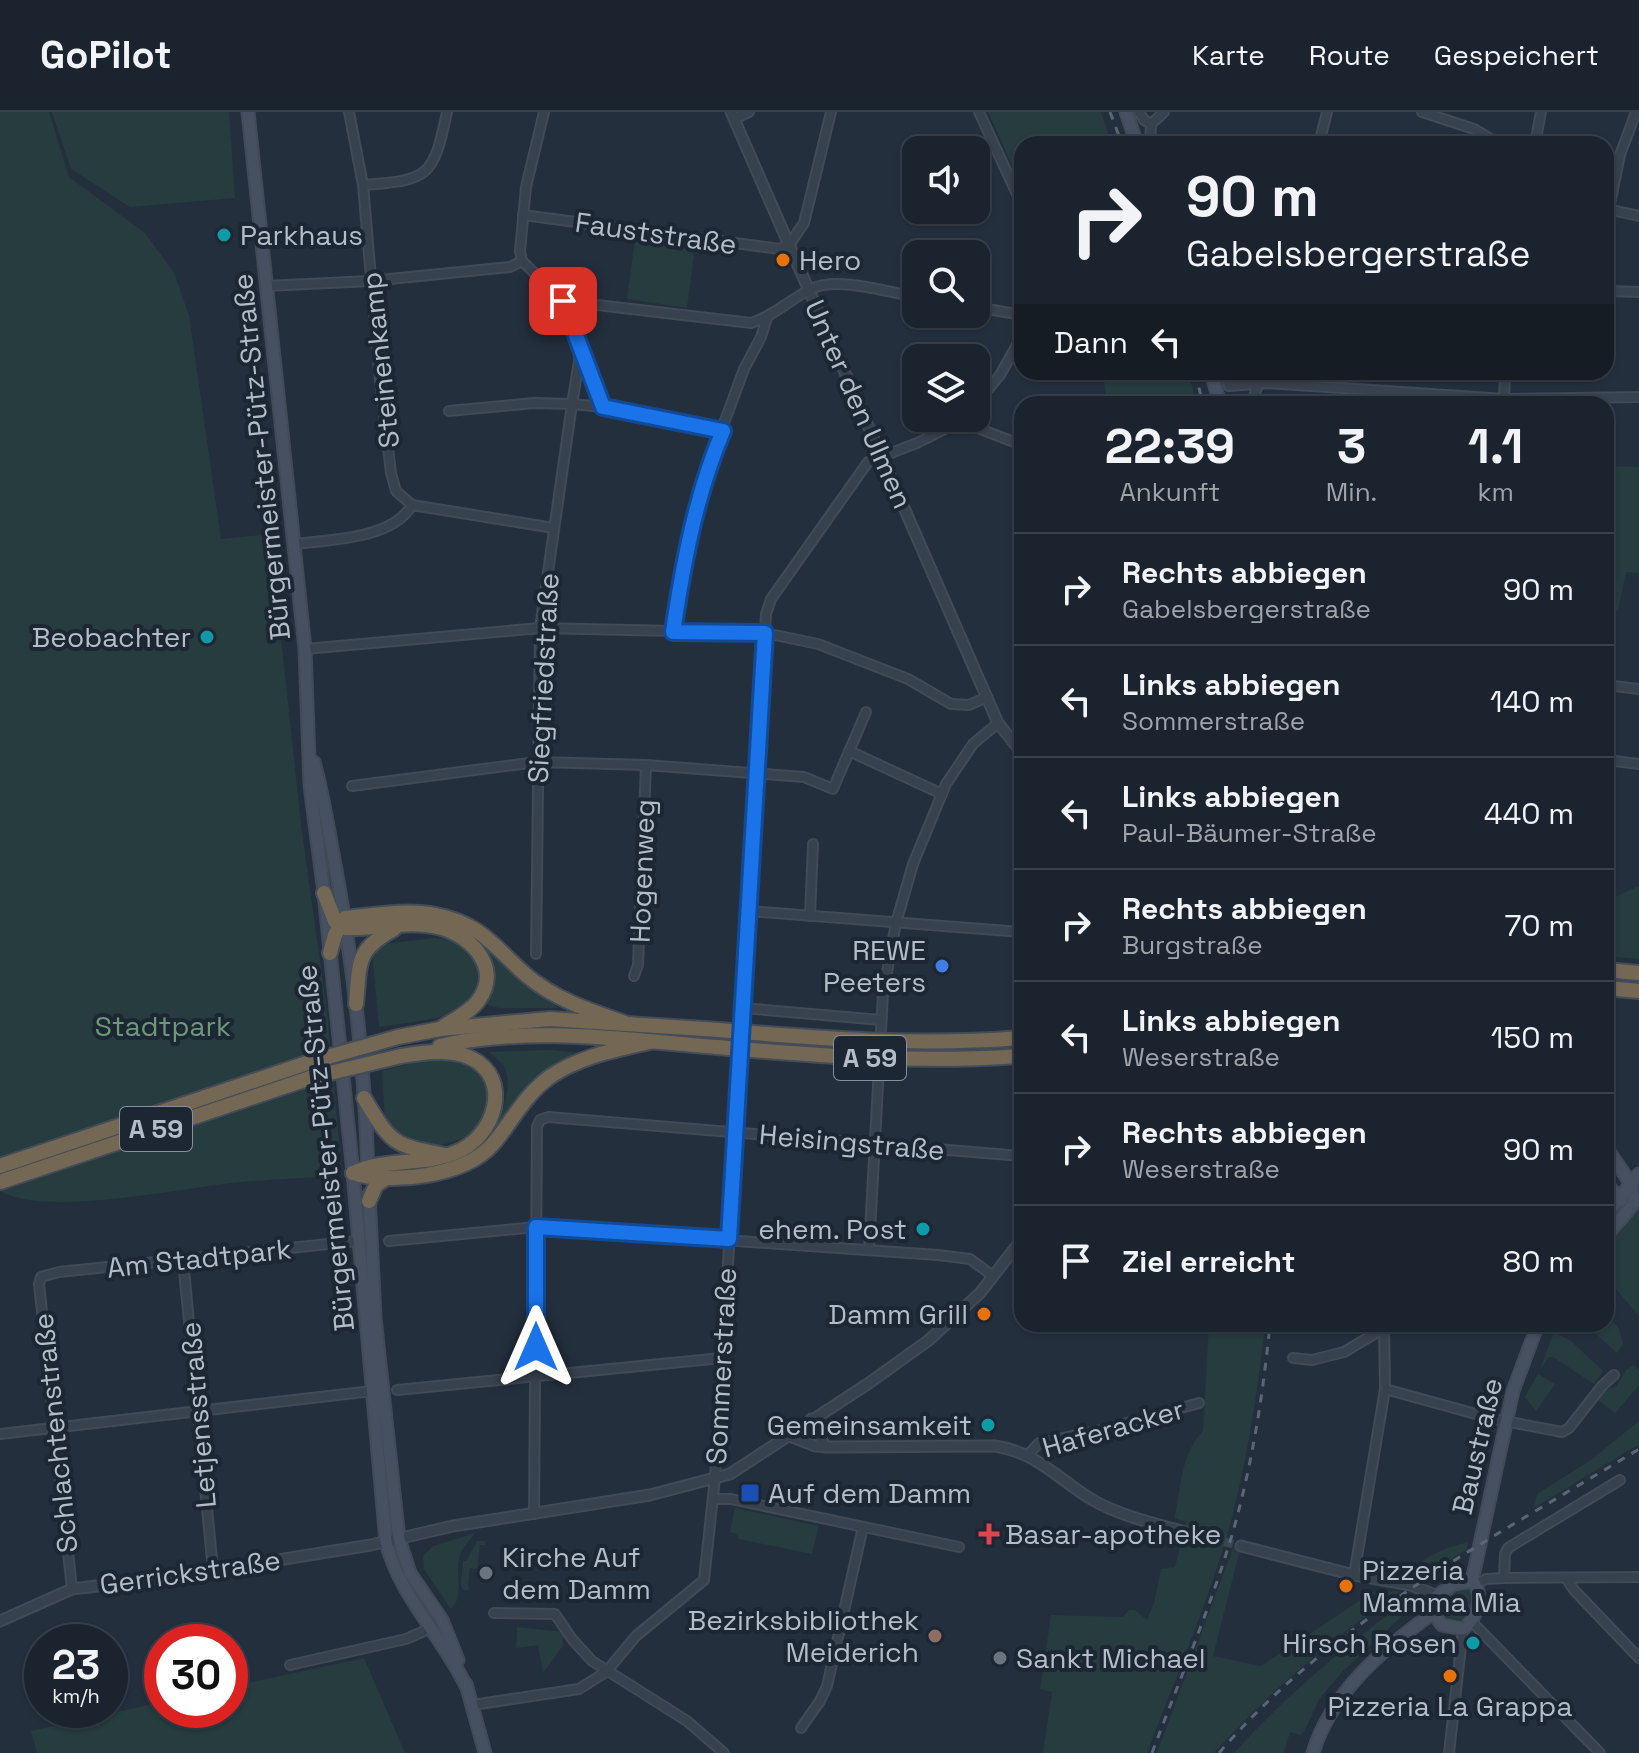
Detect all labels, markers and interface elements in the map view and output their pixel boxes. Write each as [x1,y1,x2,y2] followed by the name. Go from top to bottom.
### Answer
[40,31,172,79] text: GoPilot
[1192,37,1265,73] text: Karte
[1309,37,1390,73] text: Route
[1434,37,1599,73] text: Gespeichert
[902,136,990,432] map controls
[902,136,990,224] button: sound
[1186,161,1319,232] text: 90 m
[1054,168,1158,272] icon: right
[573,204,739,262] street label: Fauststraße
[240,217,363,253] place label: Parkhaus
[215,226,233,244] marker: Parkhaus
[1186,231,1531,277] text: Gabelsbergerstraße
[902,240,990,328] button: search
[799,242,861,278] place label: Hero
[774,251,792,269] marker: Hero
[529,267,597,335] pin
[353,270,407,450] street label: Steinenkamp
[224,272,298,642] street label: Bürgermeister-Pütz-Straße
[541,279,585,323] icon: arrive
[797,294,921,514] street label: Unter den Ulmen
[1144,320,1188,364] icon: left
[1054,323,1128,362] text: Dann
[902,344,990,432] button: layers
[1105,416,1235,477] text: 22:39
[1337,416,1366,477] text: 3
[1468,416,1523,477] text: 1.1
[1119,475,1220,509] text: Ankunft
[1326,475,1377,509] text: Min.
[1477,475,1514,509] text: km
[1122,553,1367,592] text: Rechts abbiegen
[1054,567,1098,611] icon: right
[1503,570,1574,609] text: 90 m
[520,572,566,784] street label: Siegfriedstraße
[1122,592,1371,626] text: Gabelsbergerstraße
[32,619,191,655] place label: Beobachter
[198,628,216,646] marker: Beobachter
[1122,665,1340,704] text: Links abbiegen
[1054,679,1098,723] icon: left
[1490,682,1574,721] text: 140 m
[1122,704,1305,738] text: Sommerstraße
[1122,777,1340,816] text: Links abbiegen
[1054,791,1098,835] icon: left
[1484,794,1574,833] text: 440 m
[621,798,663,944] street label: Hogenweg
[1122,816,1377,850] text: Paul-Bäumer-Straße
[1122,889,1367,928] text: Rechts abbiegen
[1054,903,1098,947] icon: right
[1505,906,1574,945] text: 70 m
[1122,928,1263,962] text: Burgstraße
[823,932,926,1000] place label: REWE Peeters
[933,957,951,975] marker: REWE Peeters
[288,963,362,1333] street label: Bürgermeister-Pütz-Straße
[1122,1001,1340,1040] text: Links abbiegen
[95,1008,231,1044] park label: Stadtpark
[1054,1015,1098,1059] icon: left
[1491,1018,1574,1057] text: 150 m
[834,1036,906,1080] road number: A 59
[1122,1040,1280,1074] text: Weserstraße
[120,1107,192,1151] road number: A 59
[1122,1113,1367,1152] text: Rechts abbiegen
[758,1116,946,1168] street label: Heisingstraße
[1054,1127,1098,1171] icon: right
[1503,1130,1574,1169] text: 90 m
[1122,1152,1280,1186] text: Weserstraße
[758,1211,907,1247] place label: ehem. Post
[914,1220,932,1238] marker: ehem. Post
[105,1230,293,1286] street label: Am Stadtpark
[1054,1239,1098,1283] icon: arrive
[1122,1242,1295,1281] text: Ziel erreicht
[1503,1242,1574,1281] text: 80 m
[698,1267,744,1465] street label: Sommerstraße
[828,1296,968,1332] place label: Damm Grill
[494,1305,578,1389] position arrow
[975,1305,993,1323] marker: Damm Grill
[25,1311,85,1555] street label: Schlachtenstraße
[172,1320,224,1510] street label: Letjensstraße
[1444,1374,1510,1518] street label: Baustraße
[1038,1391,1188,1465] street label: Haferacker
[767,1407,972,1443] place label: Gemeinsamkeit
[979,1416,997,1434] marker: Gemeinsamkeit
[768,1475,971,1511] place label: Auf dem Damm
[739,1482,761,1504] marker: Auf dem Damm
[1005,1516,1221,1552] place label: Basar-apotheke
[980,1525,998,1543] marker: Basar-apotheke
[502,1539,651,1607] place label: Kirche Auf dem Damm
[97,1541,283,1603] street label: Gerrickstraße
[1362,1552,1521,1620] place label: Pizzeria Mamma Mia
[477,1564,495,1582] marker: Kirche Auf dem Damm
[1337,1577,1355,1595] marker: Pizzeria Mamma Mia
[688,1602,919,1670] place label: Bezirksbibliothek Meiderich
[144,1624,248,1728] speed limit sign: 30
[1282,1625,1457,1661] place label: Hirsch Rosen
[926,1627,944,1645] marker: Bezirksbibliothek Meiderich
[1464,1634,1482,1652] marker: Hirsch Rosen
[52,1640,100,1691] text: 23
[1016,1640,1206,1676] place label: Sankt Michael
[991,1649,1009,1667] marker: Sankt Michael
[1441,1667,1459,1685] marker: Pizzeria La Grappa
[52,1683,100,1709] text: km/h
[1327,1688,1573,1724] place label: Pizzeria La Grappa

